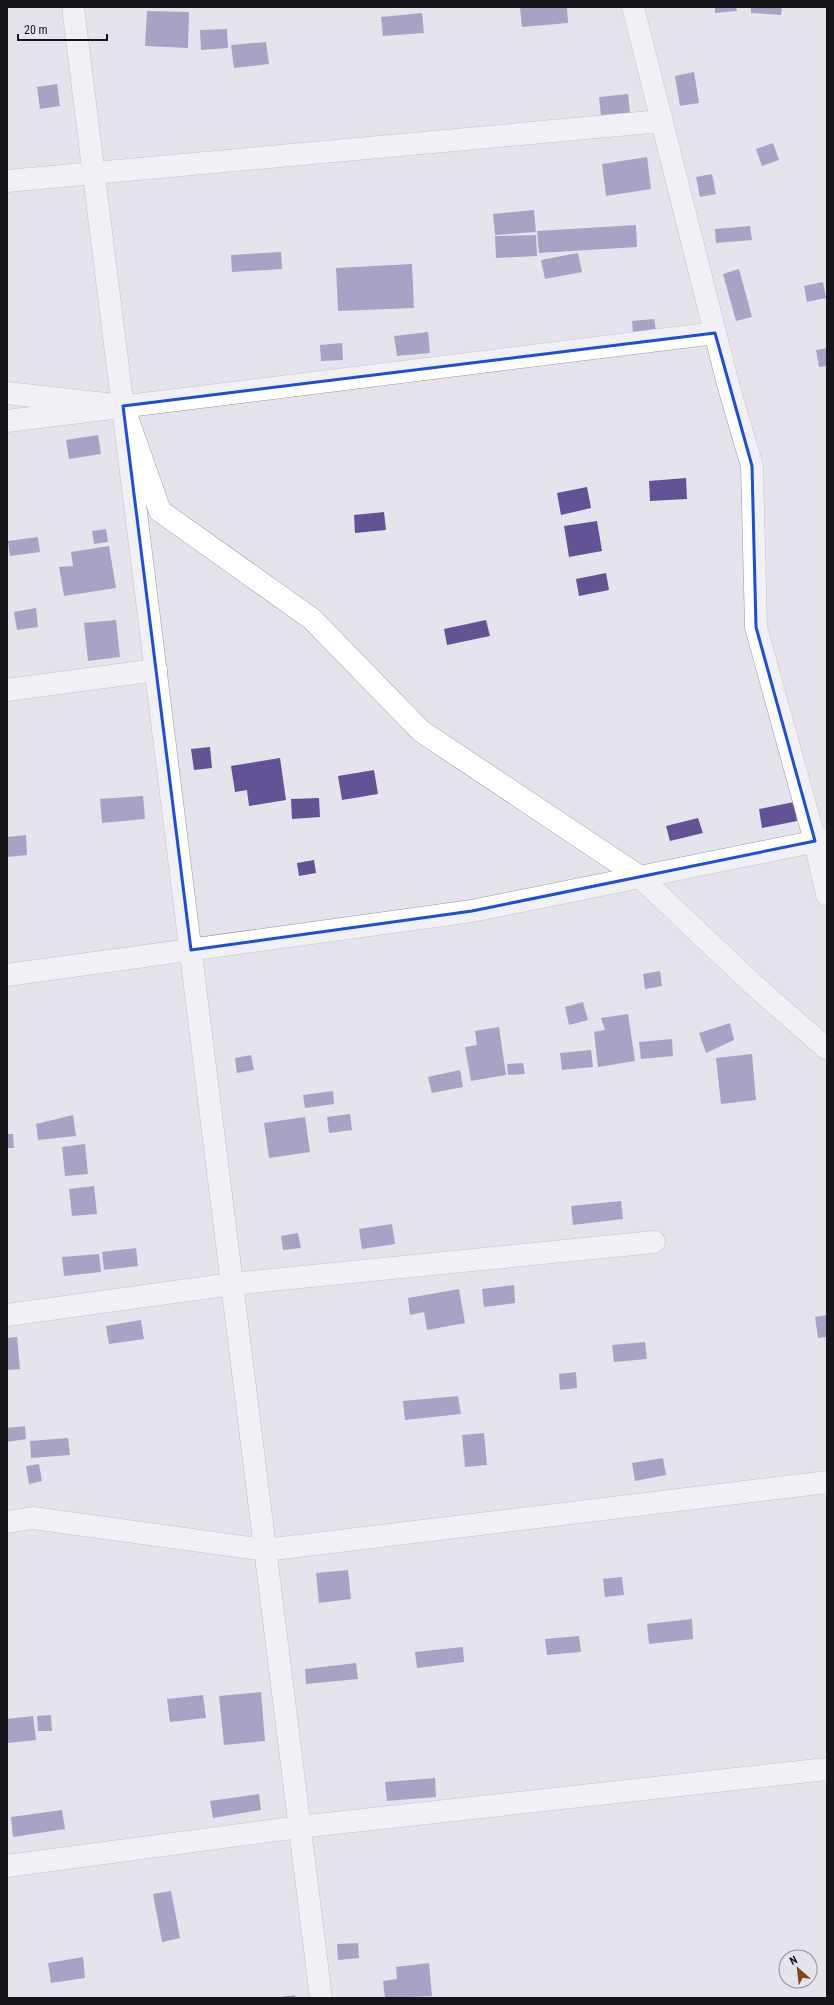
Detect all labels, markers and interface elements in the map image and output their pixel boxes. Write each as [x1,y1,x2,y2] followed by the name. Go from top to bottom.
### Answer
[18,16,107,42] scale bar
[24,23,48,37] text: 20 m
[778,1949,818,1989] north arrow
[788,1953,800,1968] text: N

